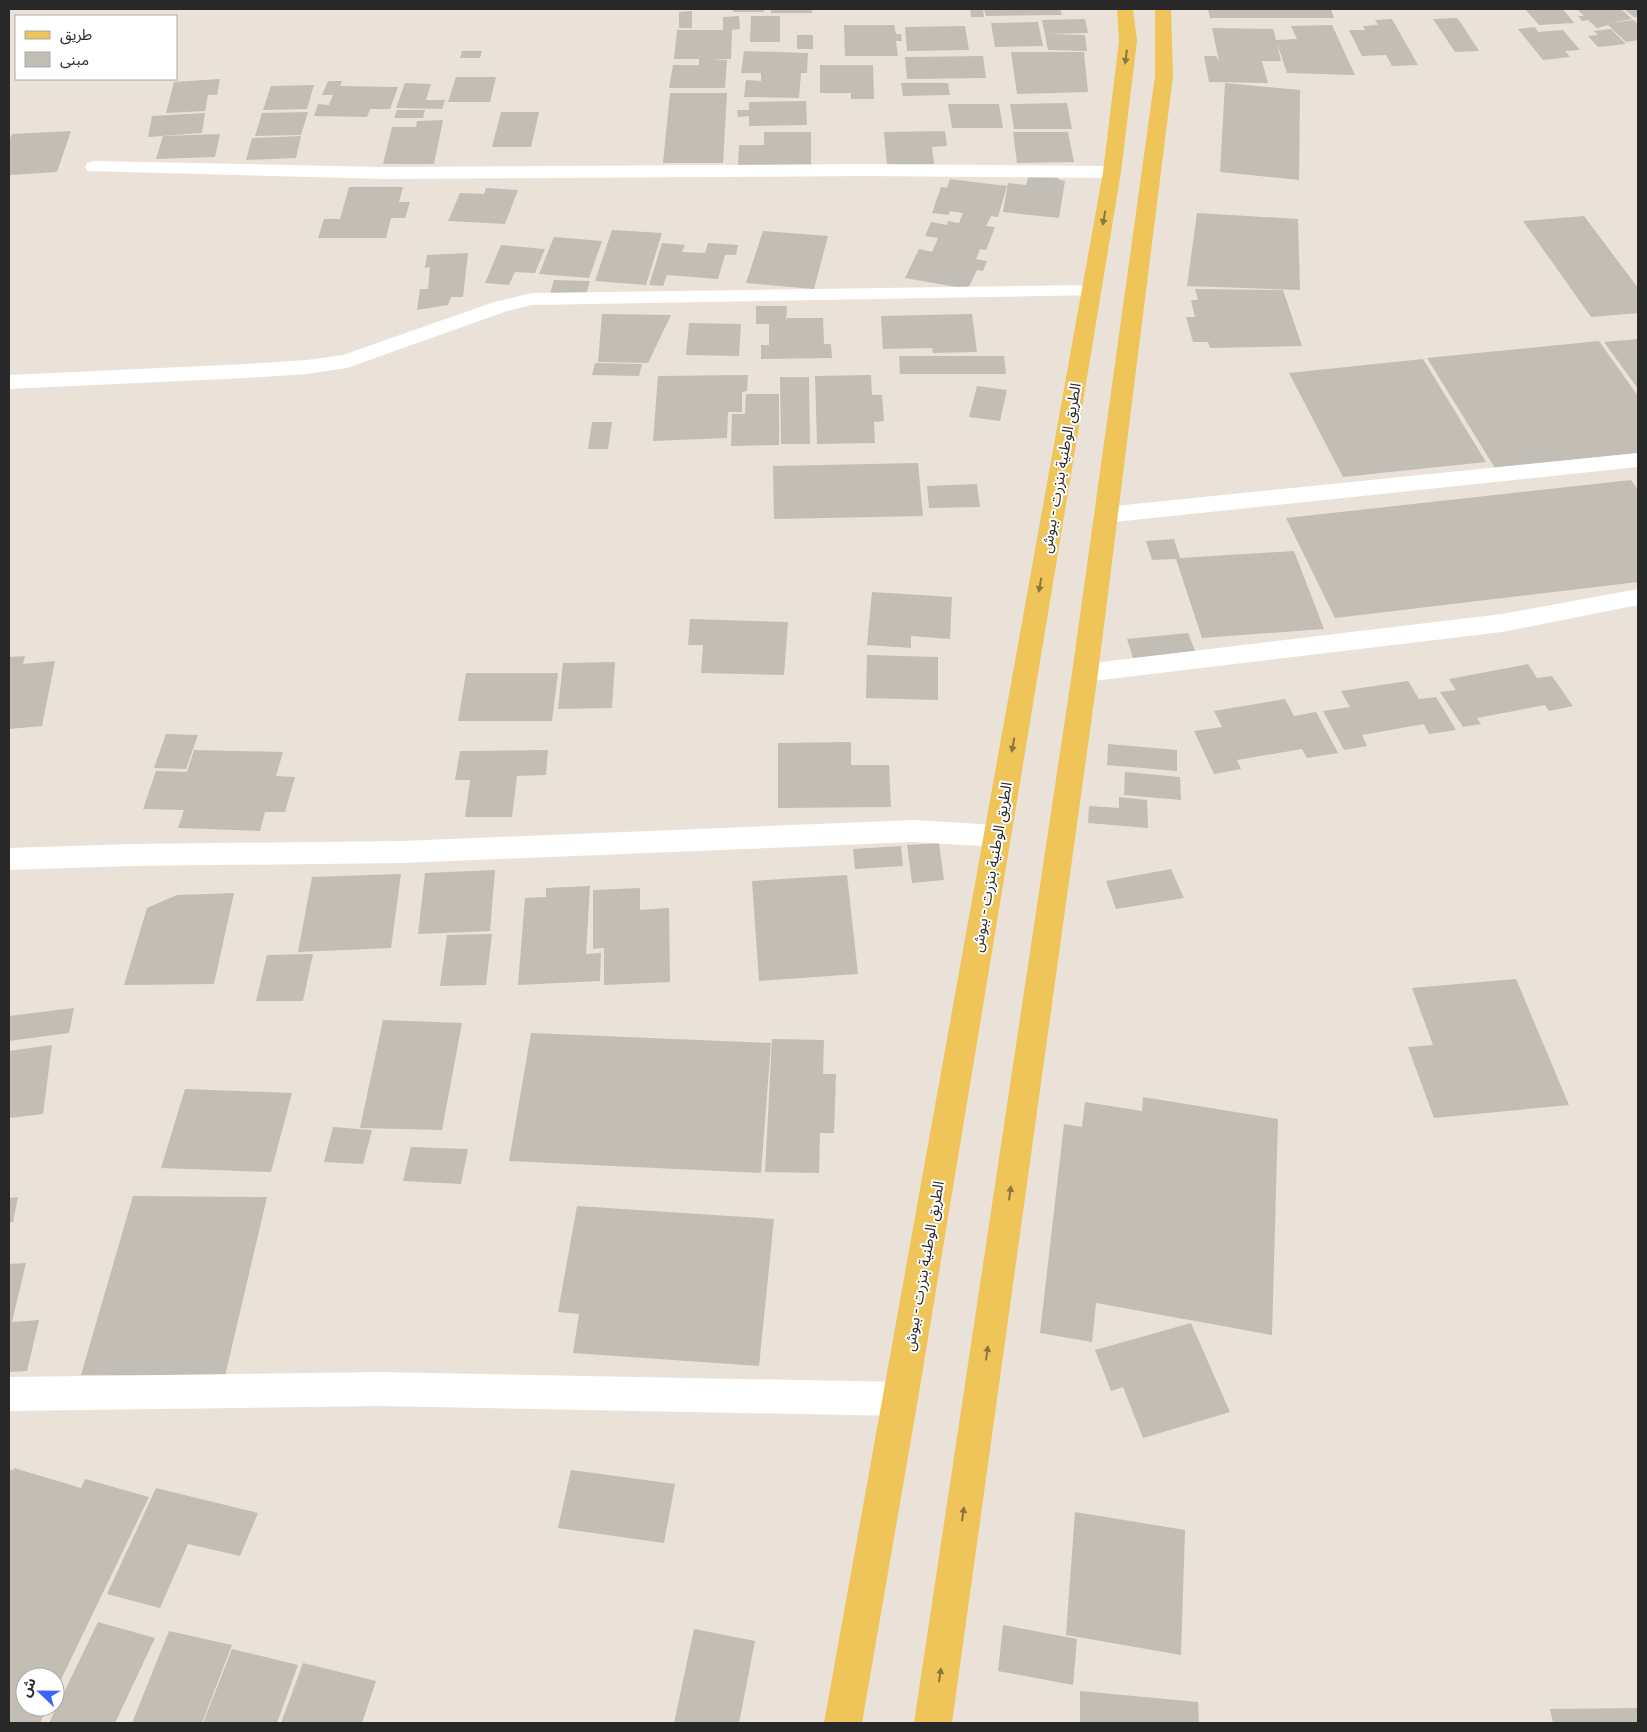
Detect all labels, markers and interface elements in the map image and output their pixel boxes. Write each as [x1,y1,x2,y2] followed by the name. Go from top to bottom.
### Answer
[15,15,178,80] legend
[60,26,92,45] text: طريق
[1122,50,1130,66] one-way arrow
[60,51,89,69] text: مبنى
[1099,211,1107,227] one-way arrow
[1037,381,1086,555] street label: الطريق الوطنية بنزرت - ببوش
[1036,578,1044,594] one-way arrow
[1008,738,1016,754] one-way arrow
[968,780,1017,954] street label: الطريق الوطنية بنزرت - ببوش
[900,1179,949,1353] street label: الطريق الوطنية بنزرت - ببوش
[1006,1184,1014,1200] one-way arrow
[983,1345,991,1361] one-way arrow
[960,1506,968,1522] one-way arrow
[15,1667,65,1717] north arrow
[936,1667,944,1683] one-way arrow
[17,1675,40,1699] text: ش

